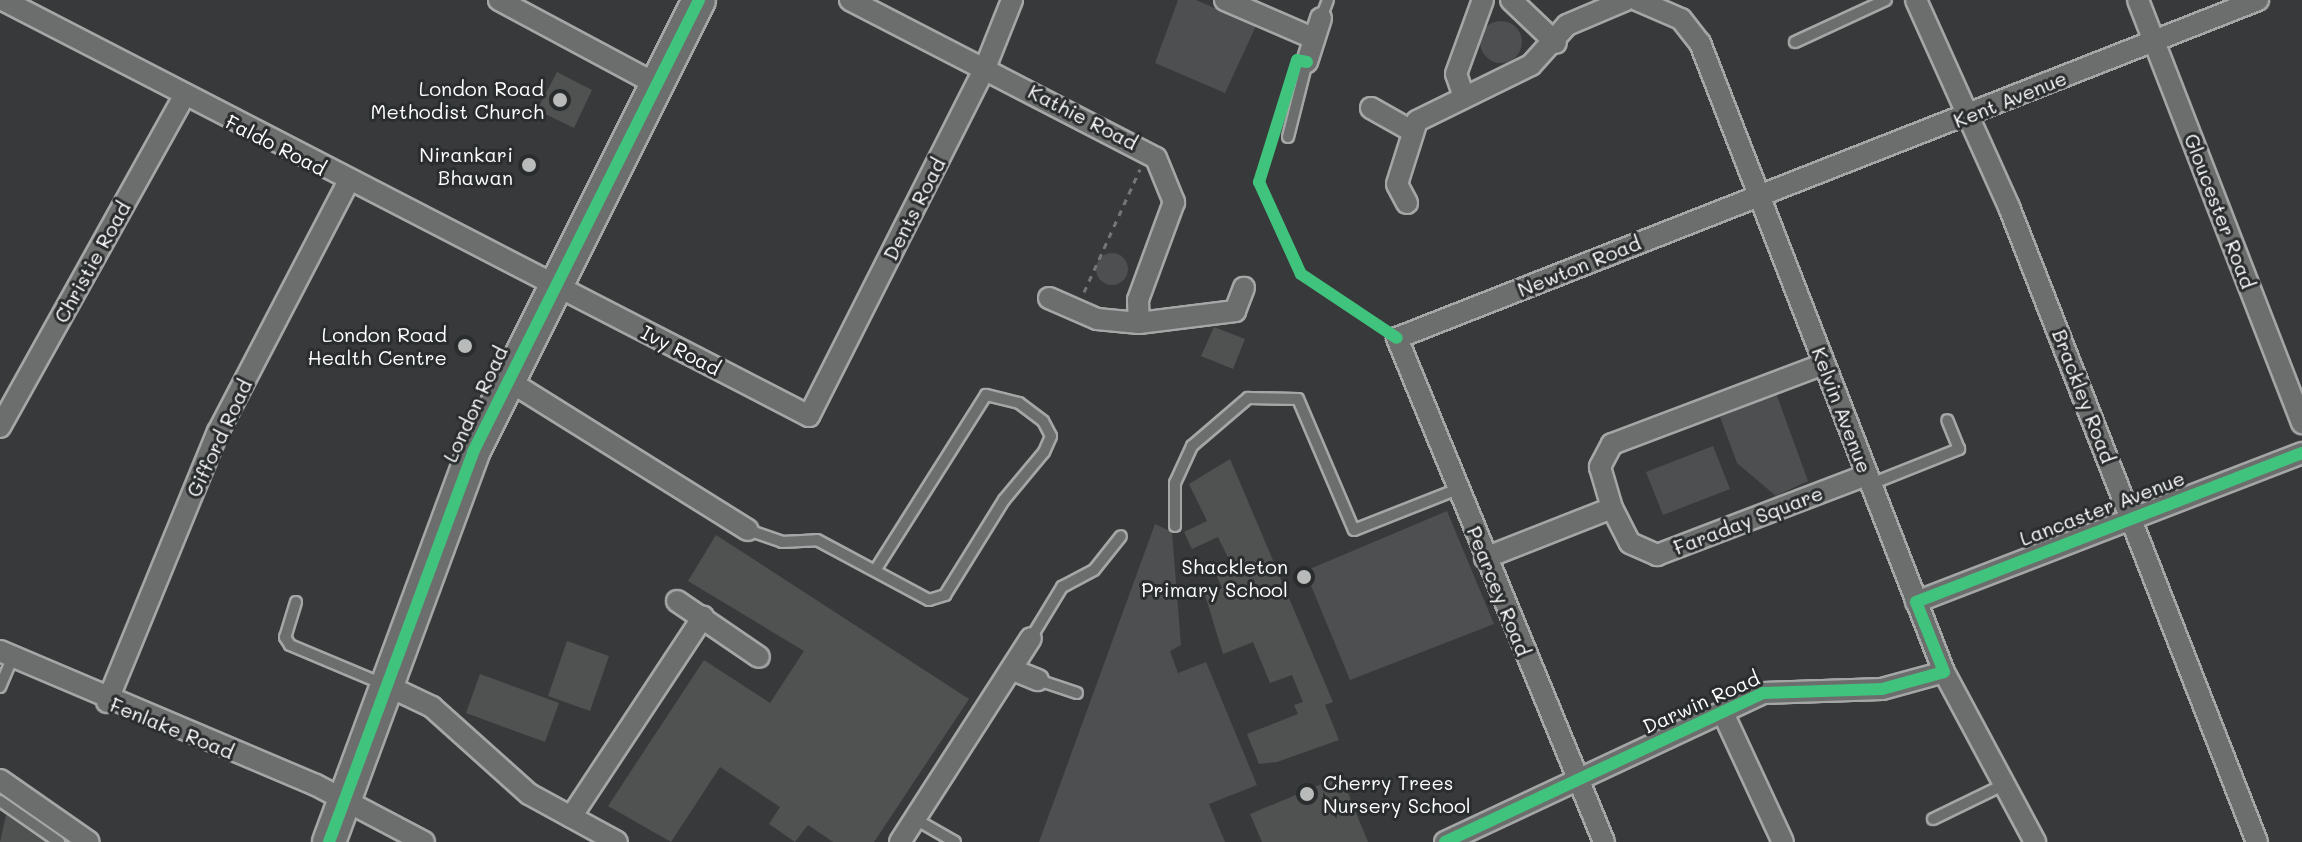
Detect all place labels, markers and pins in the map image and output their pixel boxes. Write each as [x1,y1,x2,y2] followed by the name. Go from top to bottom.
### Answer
[370,76,544,123] place label: London Road Methodist Church
[551,91,569,109] marker: London Road Methodist Church
[419,142,513,189] place label: Nirankari Bhawan
[520,156,538,174] marker: Nirankari Bhawan
[307,322,447,369] place label: London Road Health Centre
[454,335,476,357] marker: London Road Health Centre
[1141,554,1288,601] place label: Shackleton Primary School
[1295,568,1313,586] marker: Shackleton Primary School
[1323,770,1471,817] place label: Cherry Trees Nursery School
[1298,785,1316,803] marker: Cherry Trees Nursery School

